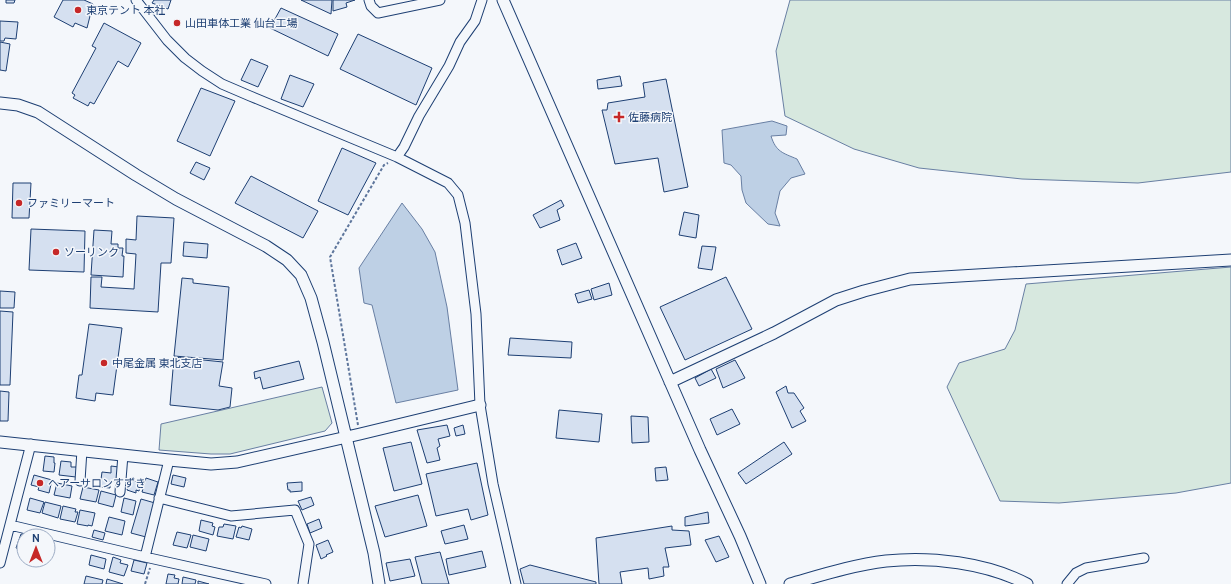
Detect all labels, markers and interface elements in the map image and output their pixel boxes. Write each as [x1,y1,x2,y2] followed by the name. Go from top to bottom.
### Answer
[86,3,165,17] place label: 東京テント 本社
[73,5,83,15] marker: 東京テント 本社
[185,16,297,30] place label: 山田車体工業 仙台工場
[172,18,182,28] marker: 山田車体工業 仙台工場
[628,110,672,124] place label: 佐藤病院
[613,111,625,123] marker: 佐藤病院
[27,196,115,210] place label: ファミリーマート
[14,198,24,208] marker: ファミリーマート
[64,245,119,259] place label: ソーリンク
[51,247,61,257] marker: ソーリンク
[112,356,202,370] place label: 中尾金属 東北支店
[99,358,109,368] marker: 中尾金属 東北支店
[48,476,146,490] place label: ヘアーサロンすずき
[35,478,45,488] marker: ヘアーサロンすずき
[16,528,56,568] north arrow
[32,531,40,545] text: N

